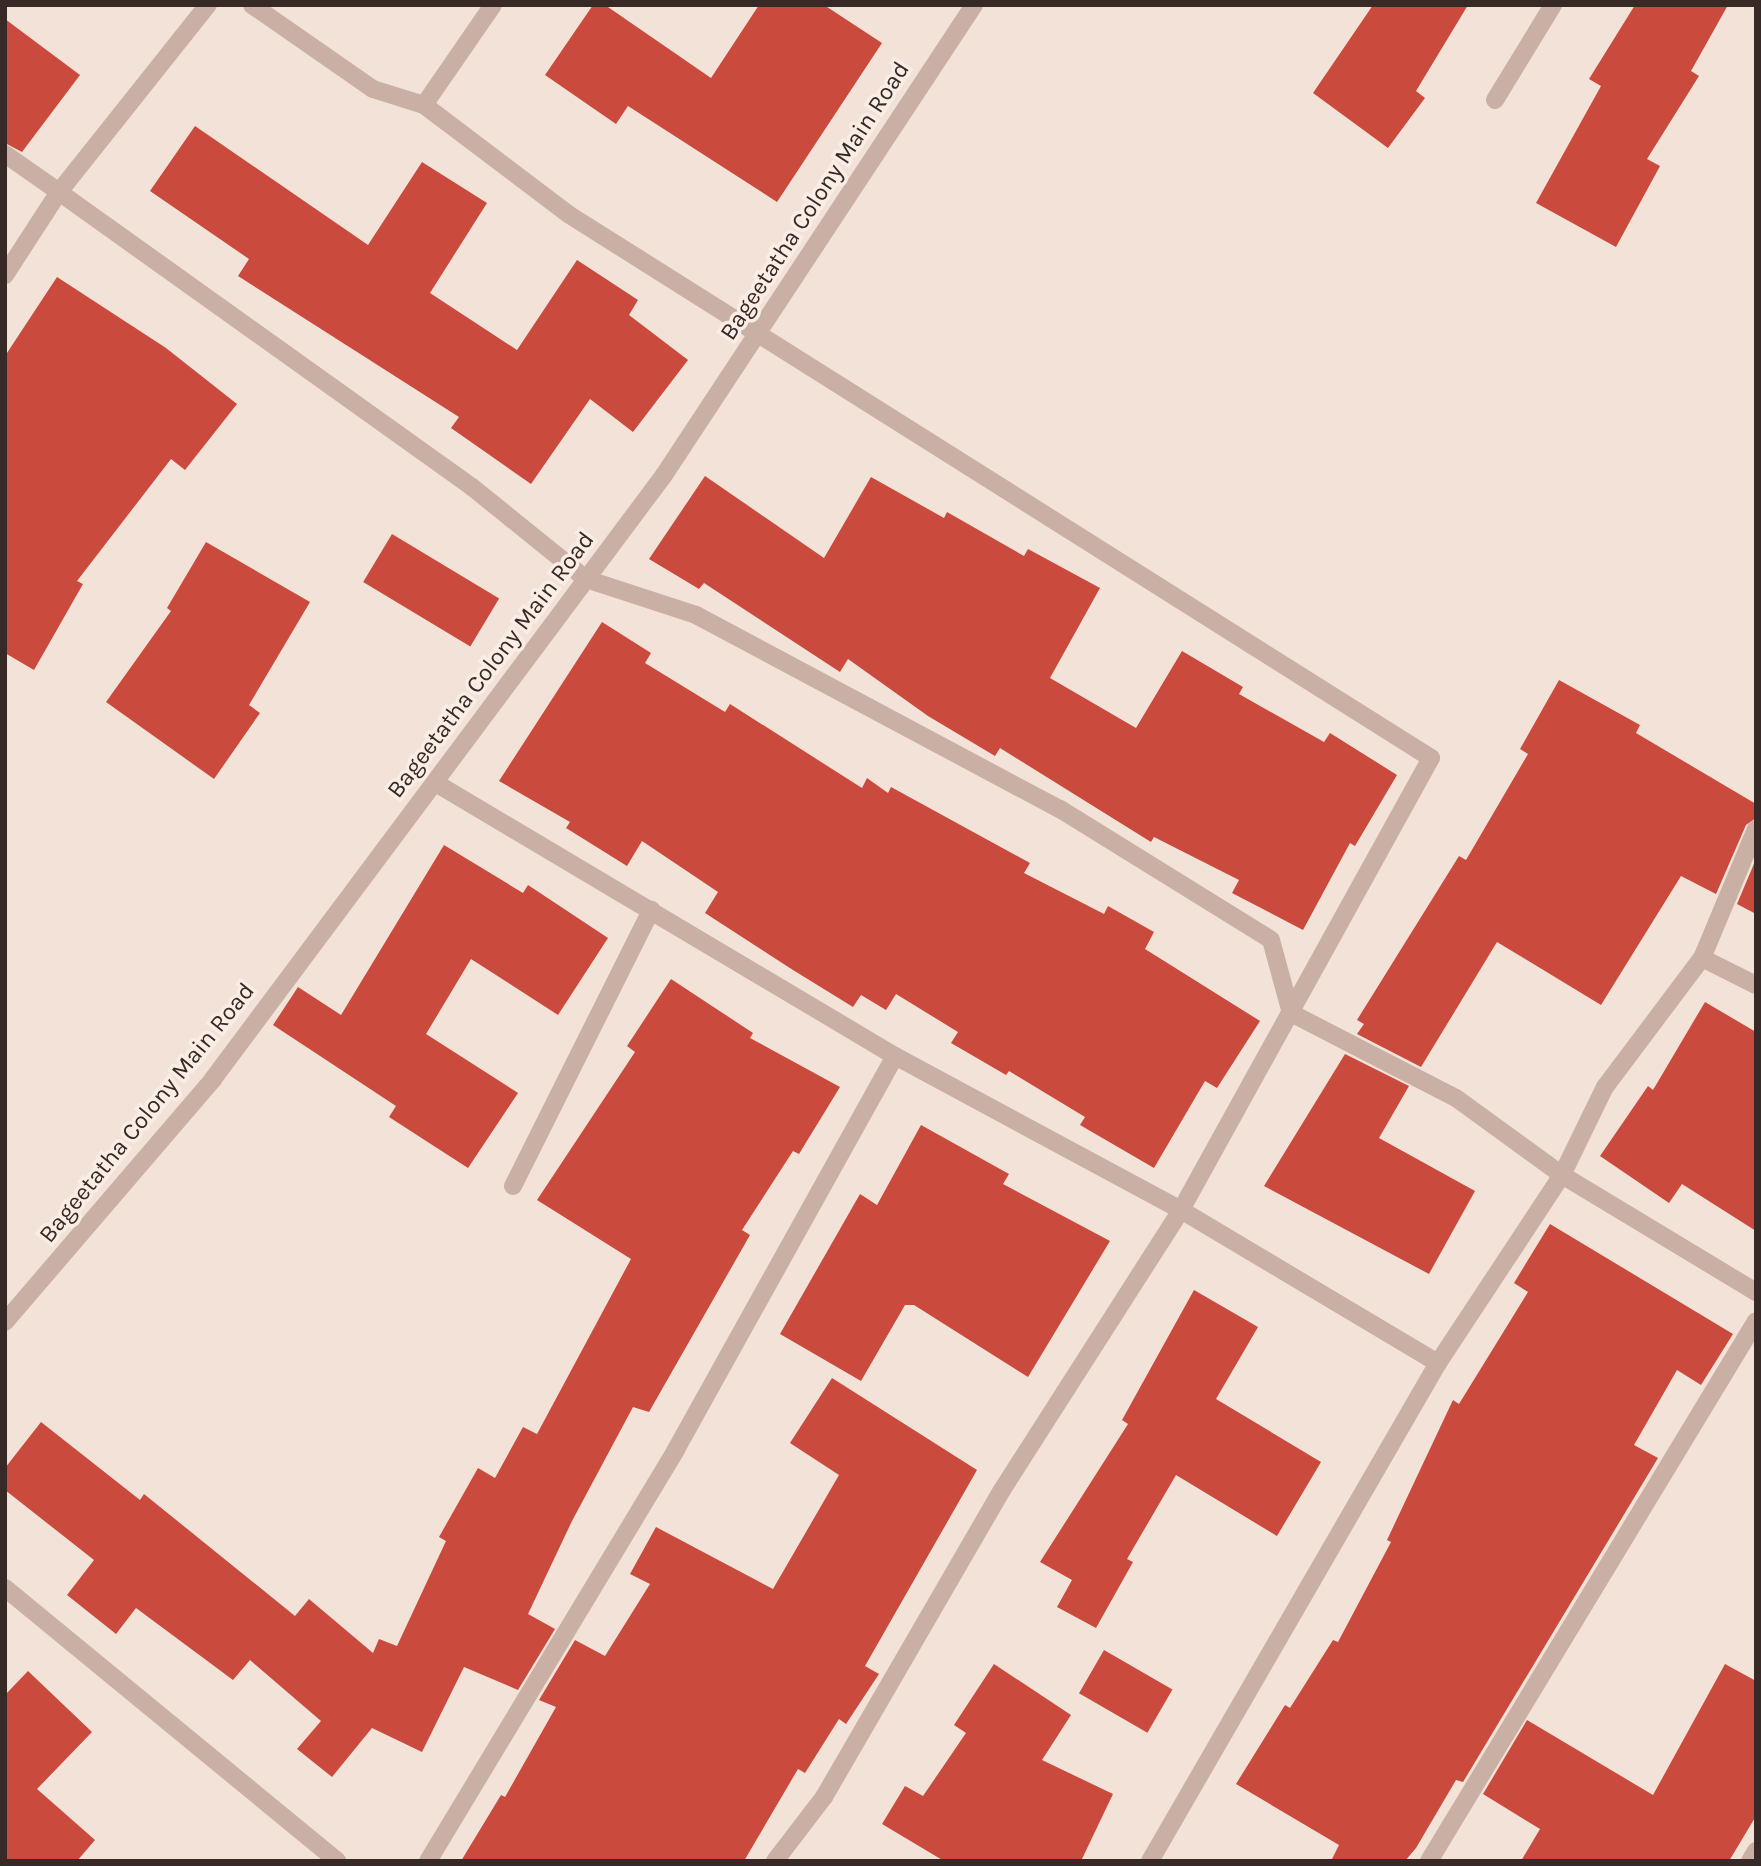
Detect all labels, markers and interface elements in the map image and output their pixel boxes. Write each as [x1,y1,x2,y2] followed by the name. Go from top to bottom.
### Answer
[714,56,916,346] street label: Bageetatha Colony Main Road
[381,526,601,804] street label: Bageetatha Colony Main Road
[33,977,261,1249] street label: Bageetatha Colony Main Road

